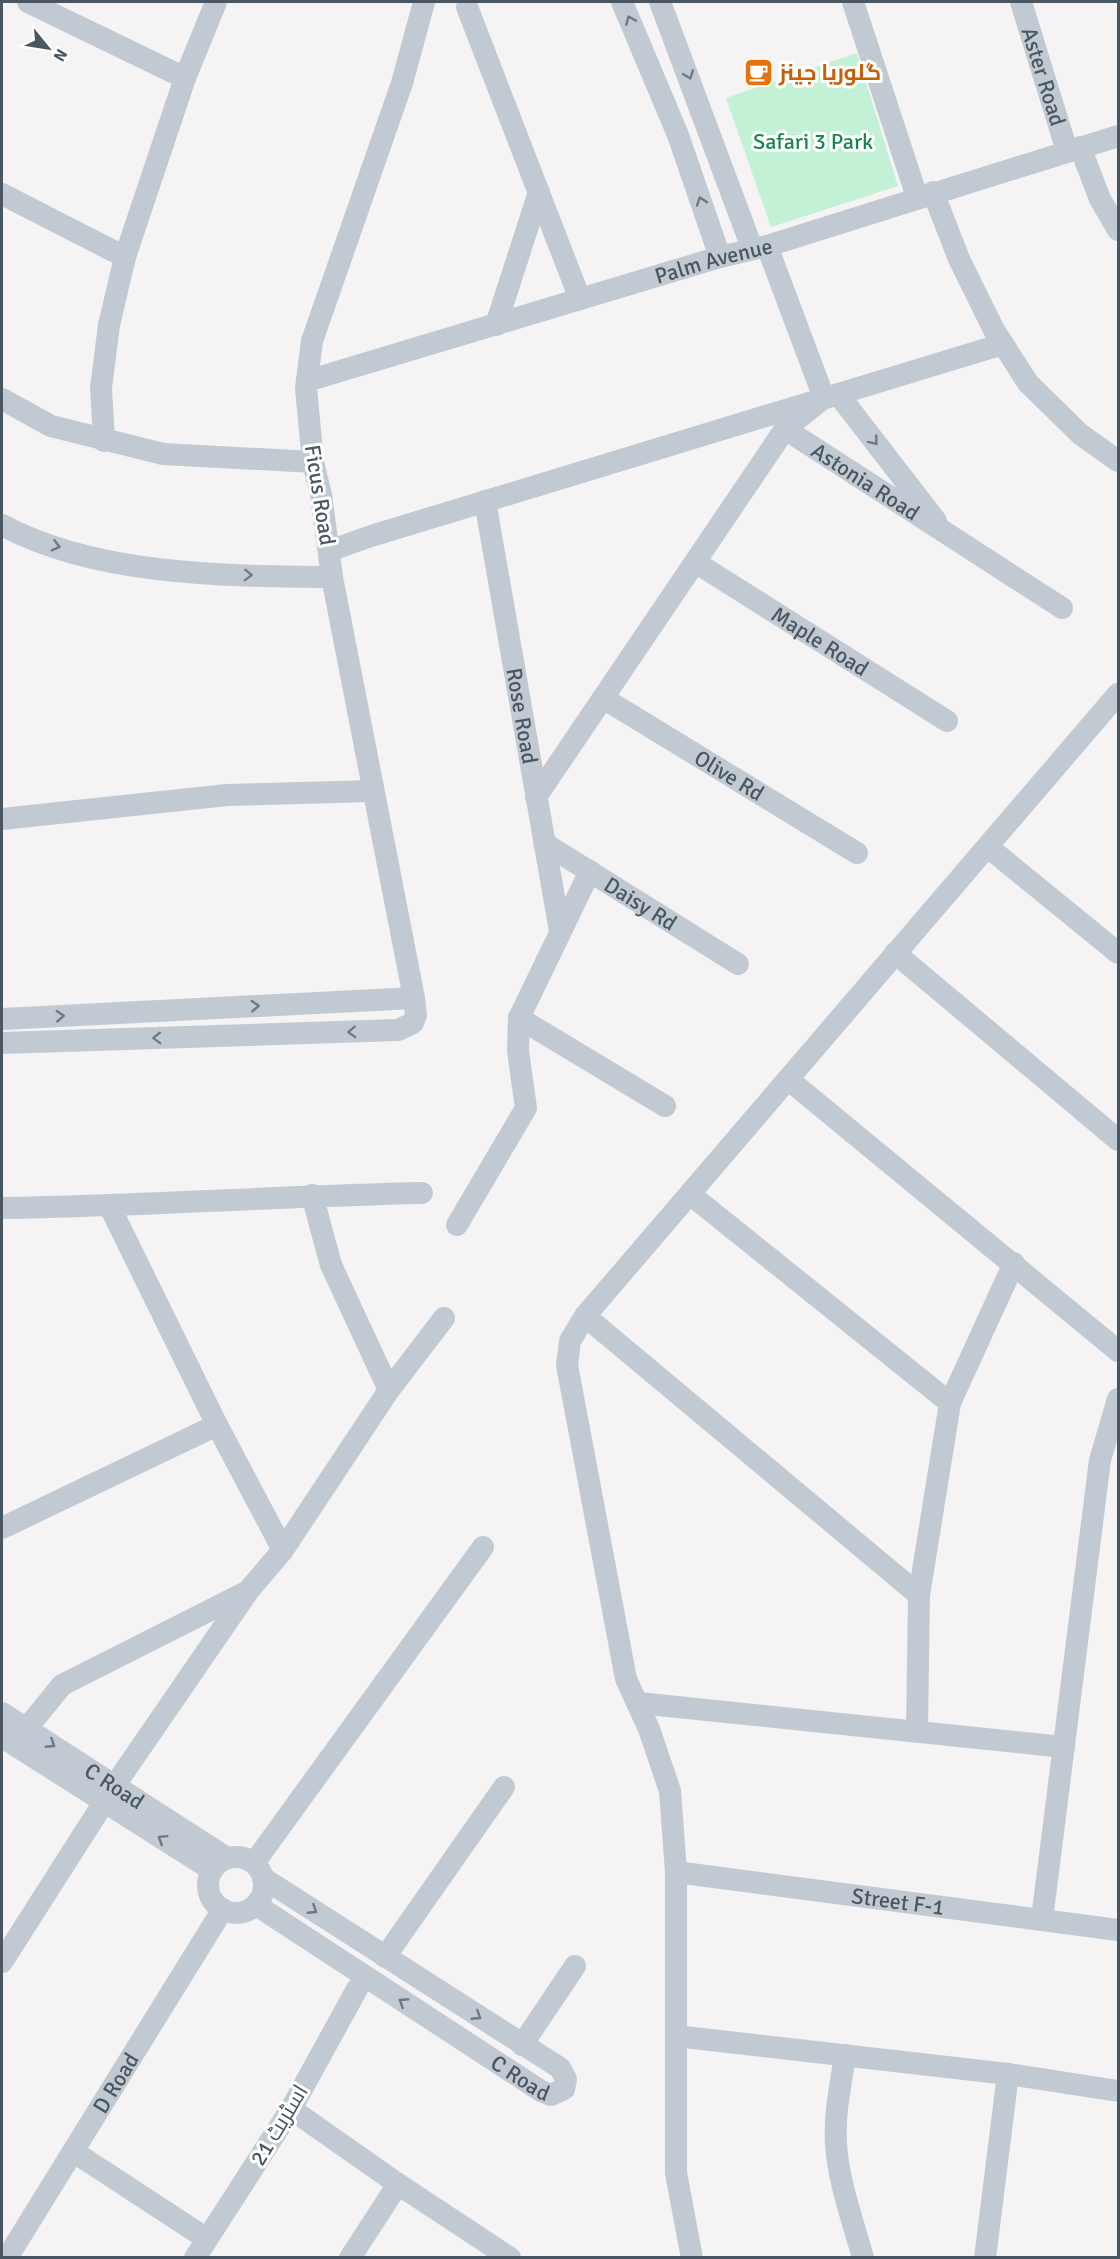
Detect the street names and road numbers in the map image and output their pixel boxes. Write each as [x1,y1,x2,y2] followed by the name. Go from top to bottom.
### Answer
[1016,24,1072,129] street label: Aster Road
[651,232,775,289] street label: Palm Avenue
[807,436,925,526] street label: Astonia Road
[299,443,341,547] street label: Ficus Road
[767,600,874,682] street label: Maple Road
[501,666,544,766] street label: Rose Road
[690,744,769,807] street label: Olive Rd
[599,871,682,936] street label: Daisy Rd
[80,1757,149,1815] street label: C Road
[850,1882,946,1921] street label: Street F-1
[87,2048,144,2118] street label: D Road
[486,2049,554,2107] street label: C Road
[244,2080,314,2170] street label: اسٹریٹ 21

